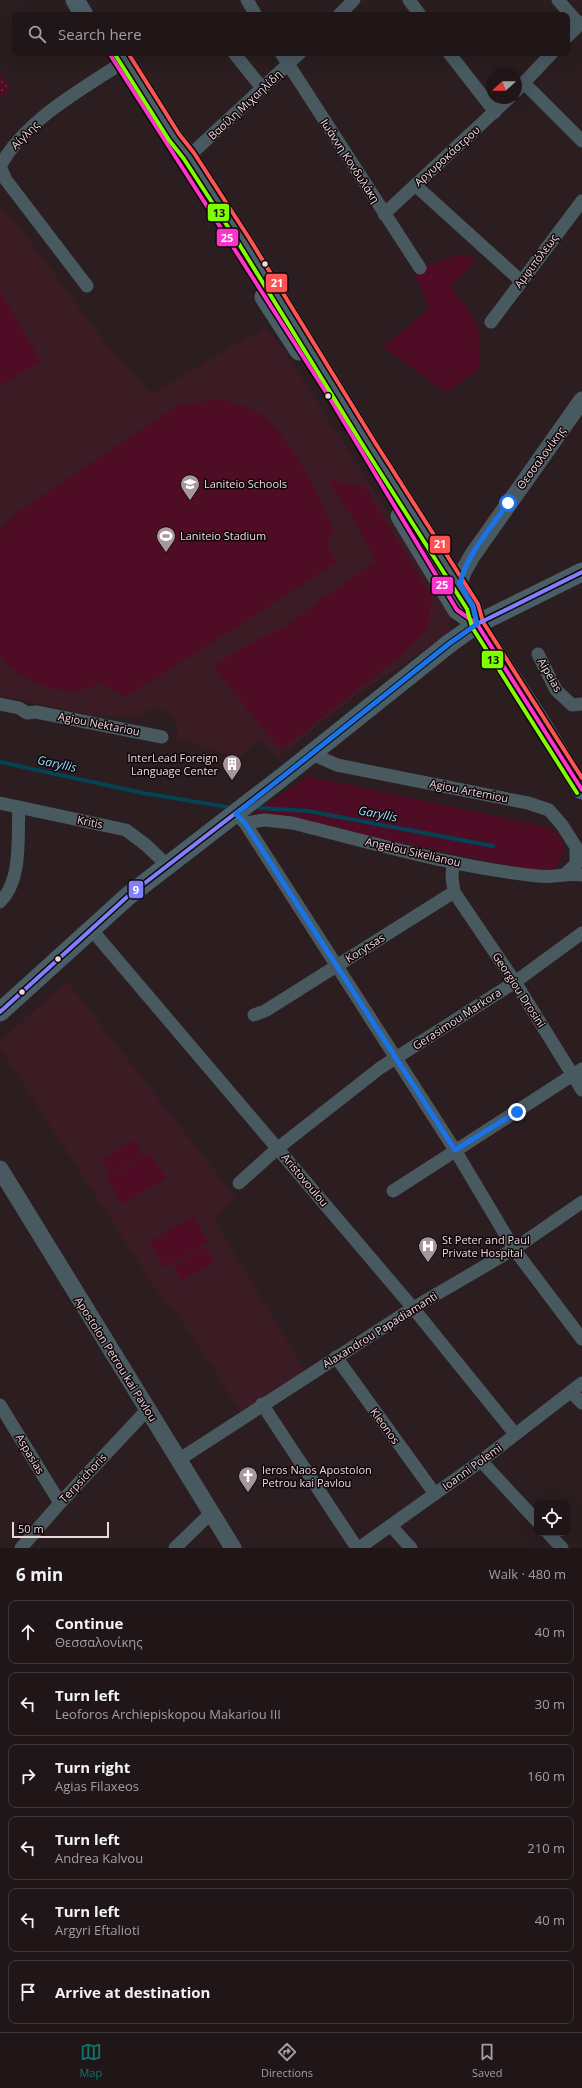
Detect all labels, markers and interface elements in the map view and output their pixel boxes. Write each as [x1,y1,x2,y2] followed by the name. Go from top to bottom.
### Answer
[12,12,570,56] search box
[26,23,48,45] icon: search
[58,24,142,44] text: Search here
[205,66,285,143] street label: Βασίλη Μιχαηλίδη
[486,68,522,104] north arrow
[318,116,383,206] street label: Ιωάννη Κονδυλάκη
[7,117,42,152] street label: Αίγλης
[411,122,483,189] street label: Αργυροκάστρου
[207,203,230,222] line badge: 13
[213,205,225,220] text: 13
[216,228,239,247] line badge: 25
[221,230,233,245] text: 25
[510,231,561,291] street label: Αμφιπόλεως
[260,259,270,269] unlabelled marker
[265,273,288,293] line badge: 21
[271,275,283,290] text: 21
[323,391,333,401] unlabelled marker
[513,423,568,492] street label: Θεσσαλονίκης
[179,473,201,501] school or university icon: Laniteio Schools
[204,476,287,491] place label: Laniteio Schools
[499,494,517,512] route start
[155,525,177,553] sports icon: Laniteio Stadium
[180,528,266,543] place label: Laniteio Stadium
[429,535,451,554] line badge: 21
[434,536,446,551] text: 21
[431,576,454,595] line badge: 25
[436,577,448,592] text: 25
[481,650,504,669] line badge: 13
[487,652,499,667] text: 13
[535,655,566,694] street label: Aipeias
[57,708,141,739] street label: Agiou Nektariou
[128,750,218,778] place label: InterLead Foreign Language Center
[36,751,78,776] water label: Garyllis
[221,753,243,781] building icon: InterLead Foreign Language Center
[428,776,510,805] street label: Agiou Artemiou
[357,801,399,826] water label: Garyllis
[76,811,104,832] street label: Kritis
[364,833,462,870] street label: Angelou Sikelianou
[128,880,144,899] line badge: 9
[133,882,139,897] text: 9
[342,930,387,966] street label: Korytsas
[489,949,549,1030] street label: Georgiou Drosini
[53,954,63,964] unlabelled marker
[410,984,504,1053] street label: Gerasimou Markora
[17,987,27,997] unlabelled marker
[508,1103,526,1121] route end
[279,1150,332,1209] street label: Aristovoulou
[442,1232,530,1260] place label: St Peter and Paul Private Hospital
[417,1235,439,1263] hospital icon: St Peter and Paul Private Hospital
[319,1288,440,1371] street label: Alaxandrou Papadiamanti
[72,1294,161,1424] street label: Apostolon Petrou kai Pavlou
[367,1405,403,1447] street label: Kleonos
[13,1431,48,1477] street label: Aspasias
[439,1440,504,1493] street label: Ioanni Polemi
[56,1450,109,1506] street label: Terpsichoris
[262,1462,372,1490] place label: Ieros Naos Apostolon Petrou kai Pavlou
[237,1465,259,1493] church icon: Ieros Naos Apostolon Petrou kai Pavlou
[534,1500,570,1536] map controls
[534,1500,570,1536] button: locate
[12,1520,109,1539] scale bar
[18,1521,44,1536] text: 50 m
[16,1563,63,1586] text: 6 min
[489,1565,566,1583] text: Walk · 480 m
[55,1613,123,1633] text: Continue
[17,1621,39,1643] icon: ahead
[535,1623,565,1641] text: 40 m
[55,1633,142,1651] text: Θεσσαλονίκης
[55,1685,120,1705] text: Turn left
[17,1693,39,1715] icon: left
[535,1695,565,1713] text: 30 m
[55,1705,281,1723] text: Leoforos Archiepiskopou Makariou III
[55,1757,130,1777] text: Turn right
[17,1765,39,1787] icon: right
[527,1767,565,1785] text: 160 m
[55,1777,139,1795] text: Agias Filaxeos
[55,1829,120,1849] text: Turn left
[17,1837,39,1859] icon: left
[527,1839,565,1857] text: 210 m
[55,1849,143,1867] text: Andrea Kalvou
[55,1901,120,1921] text: Turn left
[17,1909,39,1931] icon: left
[535,1911,565,1929] text: 40 m
[55,1921,140,1939] text: Argyri Eftalioti
[17,1981,39,2003] icon: arrive
[55,1982,210,2002] text: Arrive at destination
[79,2041,102,2080] tab: Map
[261,2041,313,2080] tab: Directions
[472,2041,503,2080] tab: Saved

